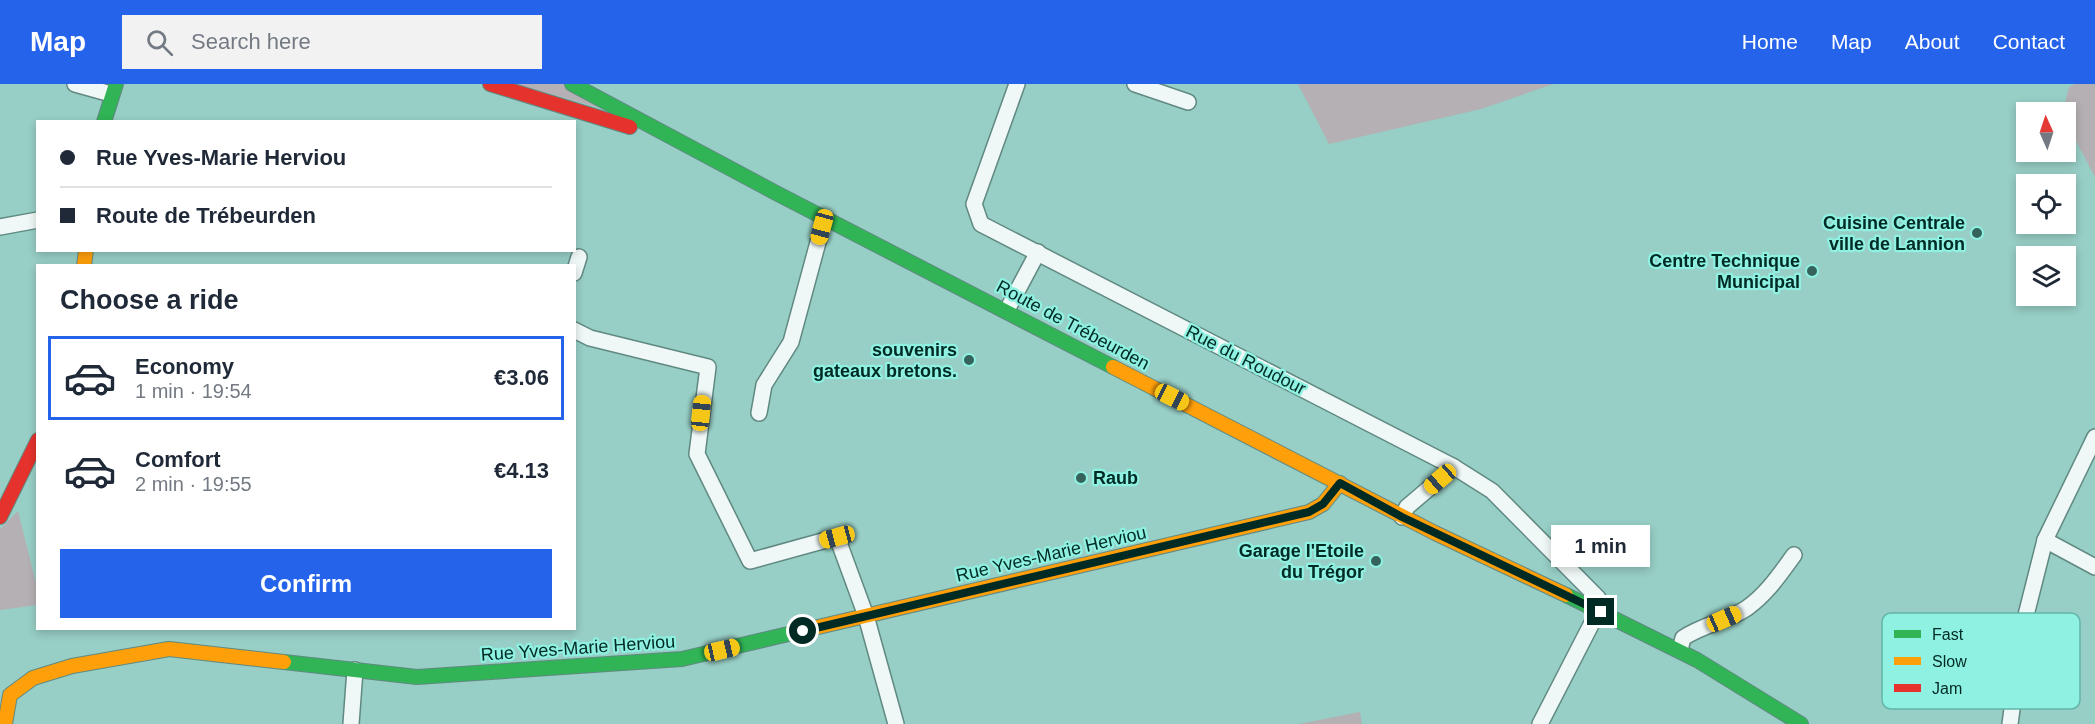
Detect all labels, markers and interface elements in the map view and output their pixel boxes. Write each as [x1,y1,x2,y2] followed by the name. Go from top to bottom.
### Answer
[122,15,542,69] search box
[30,26,86,57] text: Map
[143,26,176,59] icon: search
[191,29,311,54] text: Search here
[1742,30,1798,53] text: Home
[1831,30,1872,53] text: Map
[1905,30,1960,53] text: About
[1993,30,2065,53] text: Contact
[2016,102,2076,162] north arrow
[2016,102,2076,306] map controls
[96,145,346,170] text: Rue Yves-Marie Herviou
[2016,174,2076,234] button: locate
[96,203,316,228] text: Route de Trébeurden
[809,207,835,247] car
[1823,213,1965,254] place label: Cuisine Centrale ville de Lannion
[1970,226,1984,240] marker: Cuisine Centrale ville de Lannion
[2016,246,2076,306] button: layers
[1649,251,1800,292] place label: Centre Technique Municipal
[1805,264,1819,278] marker: Centre Technique Municipal
[993,276,1153,374] street label: Route de Trébeurden
[60,285,239,315] text: Choose a ride
[1183,321,1309,399] street label: Rue du Roudour
[813,340,957,381] place label: souvenirs gateaux bretons.
[63,351,117,405] icon: car
[962,353,976,367] marker: souvenirs gateaux bretons.
[135,354,234,379] text: Economy
[494,365,549,390] text: €3.06
[135,380,252,402] text: 1 min · 19:54
[1152,381,1192,413] car
[690,394,712,432] car
[63,444,117,498] icon: car
[135,447,221,472] text: Comfort
[494,458,549,483] text: €4.13
[1421,460,1459,498] car
[1093,468,1138,488] place label: Raub
[1074,471,1088,485] marker: Raub
[135,473,252,495] text: 2 min · 19:55
[954,522,1148,586] street label: Rue Yves-Marie Herviou
[817,524,857,550] car
[1552,525,1650,567] callout: 1 min
[1574,535,1627,557] text: 1 min
[1239,541,1364,582] place label: Garage l'Etoile du Trégor
[60,549,552,618] button: Confirm
[1369,554,1383,568] marker: Garage l'Etoile du Trégor
[1587,598,1614,625] route end
[1704,603,1744,635] car
[1882,613,2080,709] legend
[789,617,816,644] route start
[1932,626,1964,643] text: Fast
[480,631,676,665] street label: Rue Yves-Marie Herviou
[702,637,742,663] car
[1932,653,1967,670] text: Slow
[1932,680,1962,697] text: Jam

